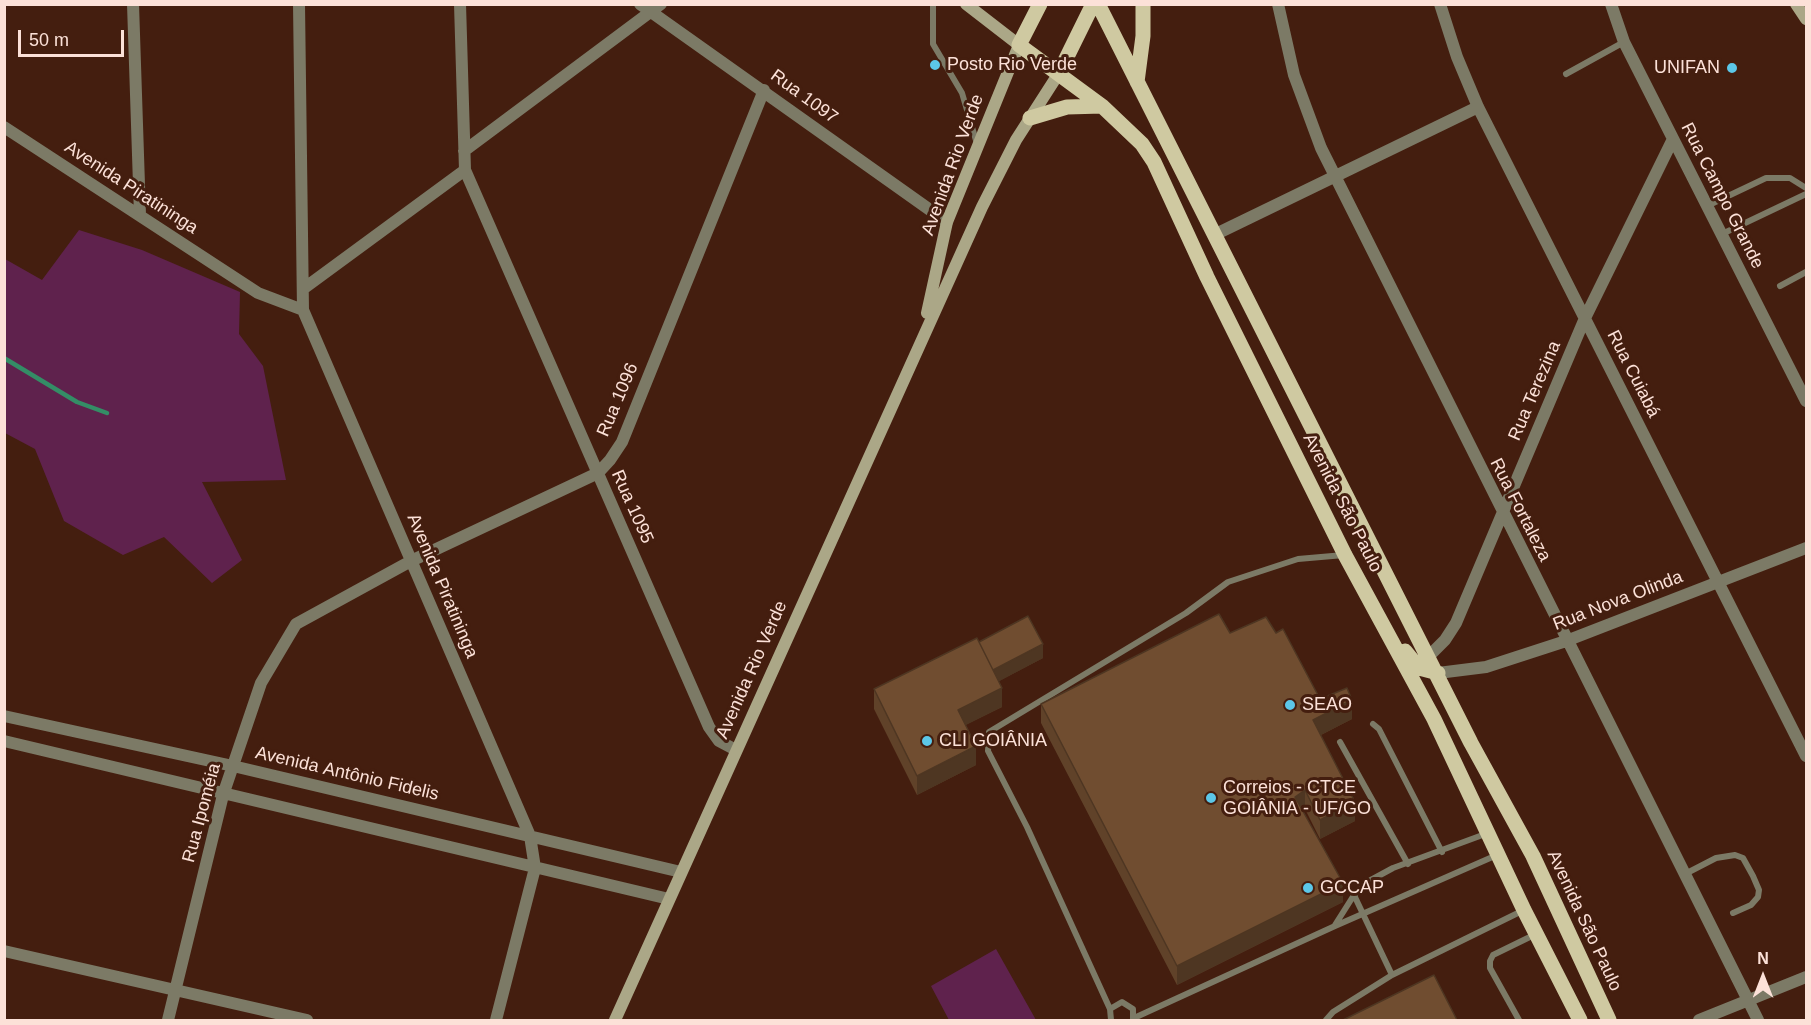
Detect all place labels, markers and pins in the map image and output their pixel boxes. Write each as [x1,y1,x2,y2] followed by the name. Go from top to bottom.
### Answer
[947,54,1077,76] place label: Posto Rio Verde
[1654,57,1720,79] place label: UNIFAN
[928,58,942,72] marker: Posto Rio Verde
[1725,61,1739,75] marker: UNIFAN
[1302,694,1352,716] place label: SEAO
[1283,698,1297,712] marker: SEAO
[939,730,1047,752] place label: CLI GOIÂNIA
[920,734,934,748] marker: CLI GOIÂNIA
[1223,777,1371,820] place label: Correios - CTCE GOIÂNIA - UF/GO
[1204,791,1218,805] marker: Correios - CTCE GOIÂNIA - UF/GO
[1320,877,1384,899] place label: GCCAP
[1301,881,1315,895] marker: GCCAP

